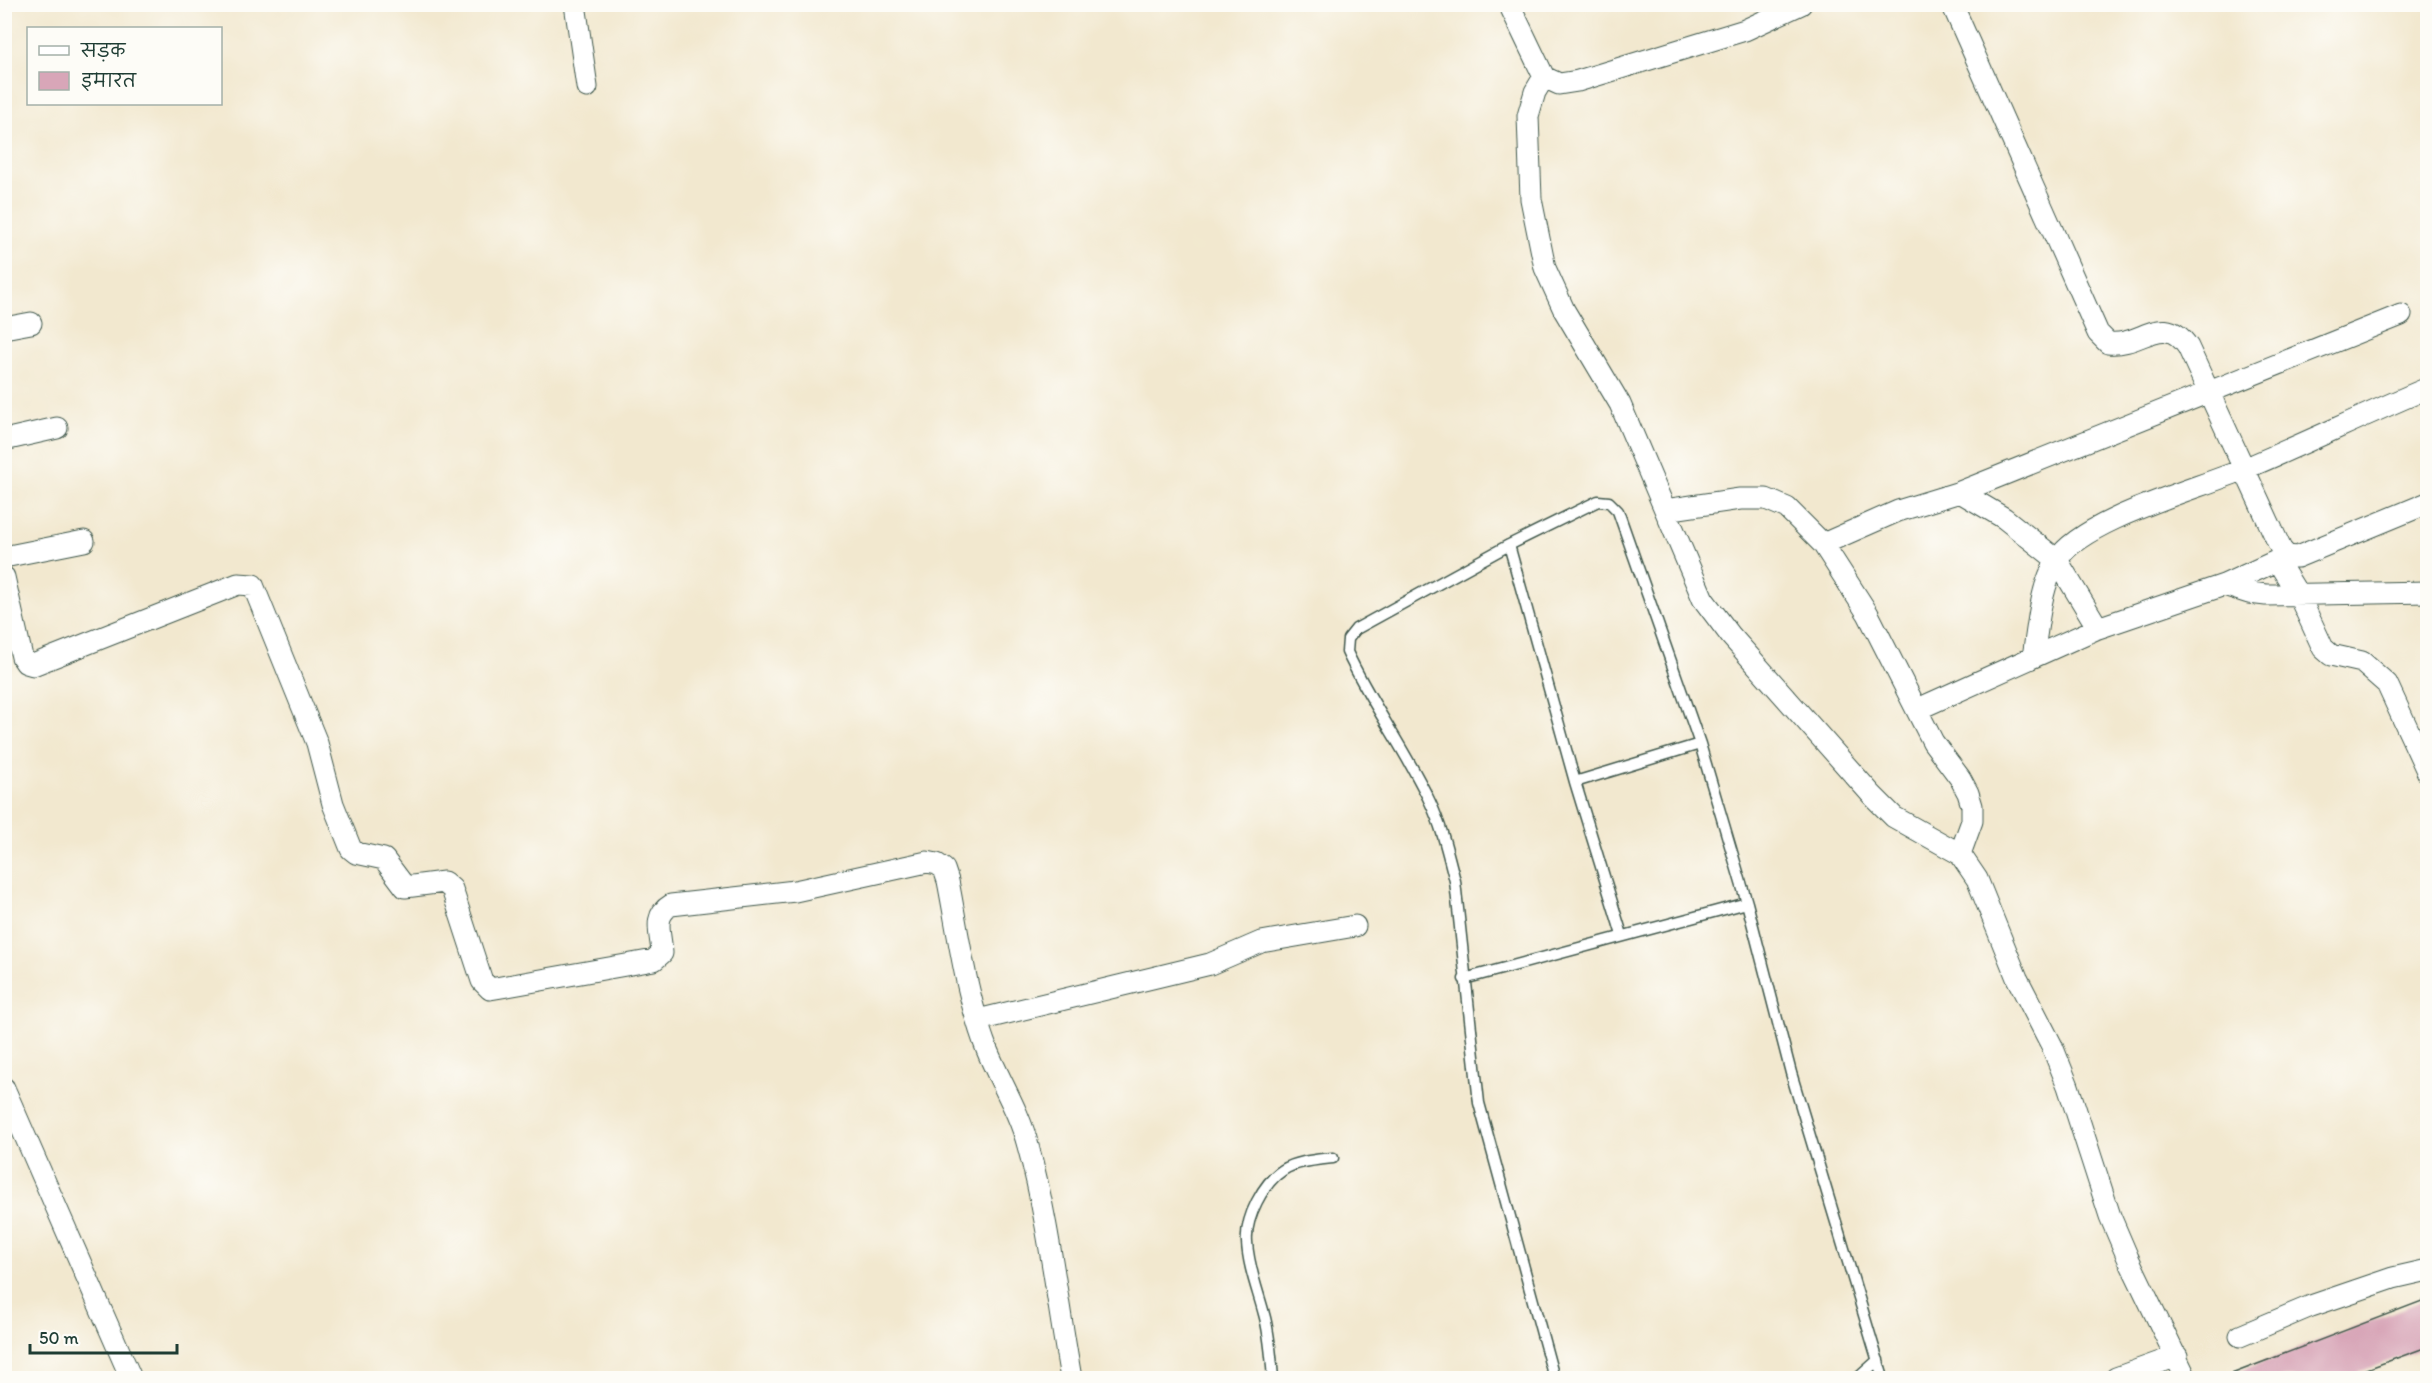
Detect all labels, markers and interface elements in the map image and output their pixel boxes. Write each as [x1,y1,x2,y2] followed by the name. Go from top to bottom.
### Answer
[27,27,222,105] legend
[80,40,126,62] text: सड़क
[81,70,137,92] text: इमारत
[30,1317,177,1355] scale bar
[39,1327,79,1349] text: 50 m

